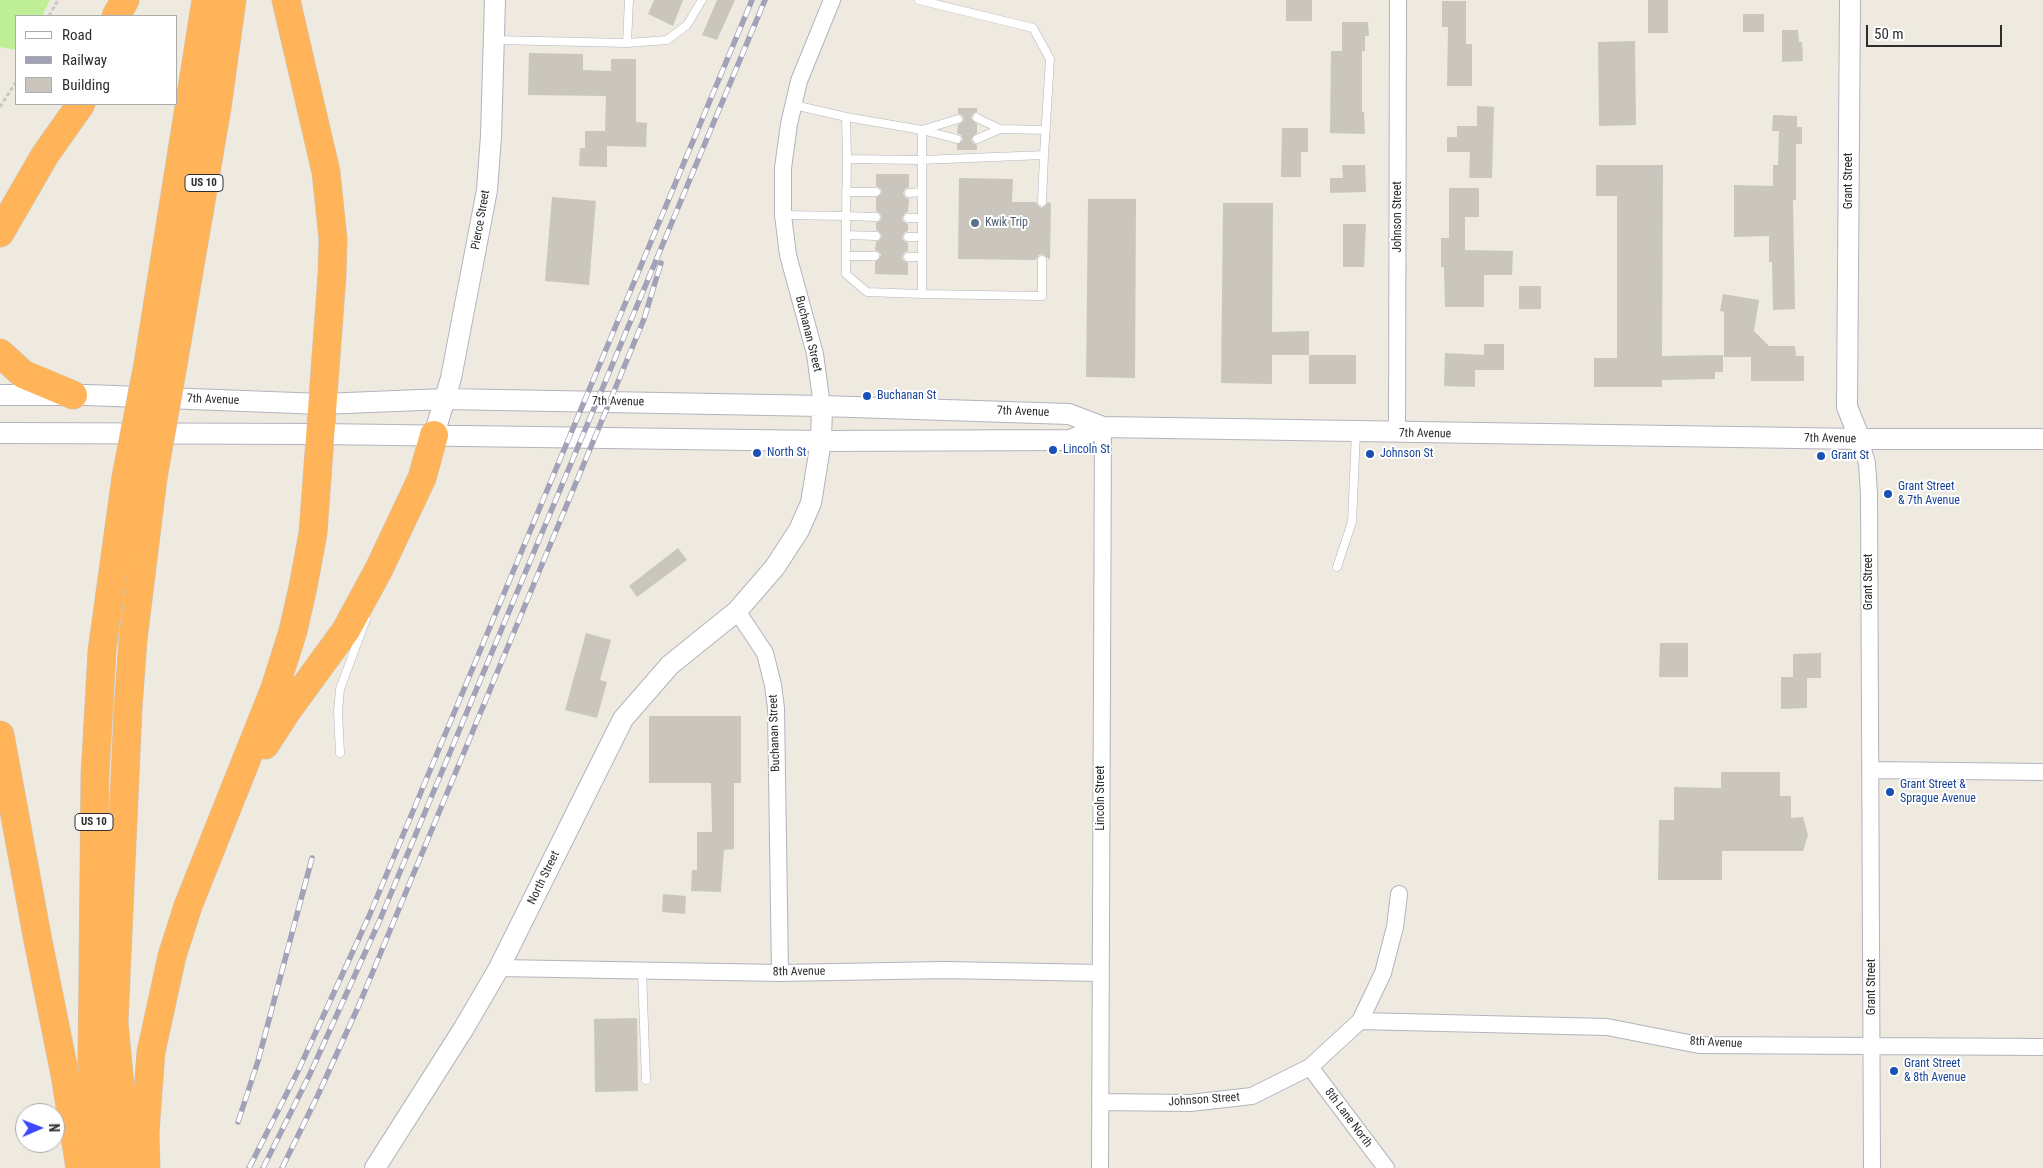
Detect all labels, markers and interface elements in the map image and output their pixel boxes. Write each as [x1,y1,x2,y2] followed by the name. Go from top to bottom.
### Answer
[15,15,178,105] legend
[1868,15,2004,47] scale bar
[1874,25,1904,43] text: 50 m
[62,26,92,44] text: Road
[62,51,107,69] text: Railway
[62,76,110,94] text: Building
[1842,153,1856,209] street label: Grant Street
[185,174,223,192] road number: US 10
[1391,181,1405,253] street label: Johnson Street
[469,189,493,251] street label: Pierce Street
[985,216,1028,230] place label: Kwik Trip
[969,217,981,229] marker: Kwik Trip
[792,295,824,373] street label: Buchanan Street
[877,389,936,403] place label: Buchanan St
[861,390,873,402] marker: Buchanan St
[186,392,240,408] street label: 7th Avenue
[592,394,644,410] street label: 7th Avenue
[996,404,1050,420] street label: 7th Avenue
[1399,426,1451,442] street label: 7th Avenue
[1804,431,1856,447] street label: 7th Avenue
[1063,443,1110,457] place label: Lincoln St
[1047,444,1059,456] marker: Lincoln St
[767,446,806,460] place label: North St
[751,447,763,459] marker: North St
[1380,447,1433,461] place label: Johnson St
[1364,448,1376,460] marker: Johnson St
[1831,449,1869,463] place label: Grant St
[1815,450,1827,462] marker: Grant St
[1898,480,1960,508] place label: Grant Street & 7th Avenue
[1882,488,1894,500] marker: Grant Street & 7th Avenue
[1862,554,1876,610] street label: Grant Street
[766,694,784,772] street label: Buchanan Street
[1094,765,1108,831] street label: Lincoln Street
[1900,778,1976,806] place label: Grant Street & Sprague Avenue
[1884,786,1896,798] marker: Grant Street & Sprague Avenue
[75,814,113,830] road number: US 10
[525,849,563,907] street label: North Street
[1865,959,1879,1015] street label: Grant Street
[773,964,825,980] street label: 8th Avenue
[1689,1034,1743,1052] street label: 8th Avenue
[1904,1057,1966,1085] place label: Grant Street & 8th Avenue
[1888,1065,1900,1077] marker: Grant Street & 8th Avenue
[1321,1086,1375,1150] street label: 8th Lane North
[1168,1090,1240,1110] street label: Johnson Street
[15,1103,65,1153] north arrow
[46,1123,62,1132] text: N

